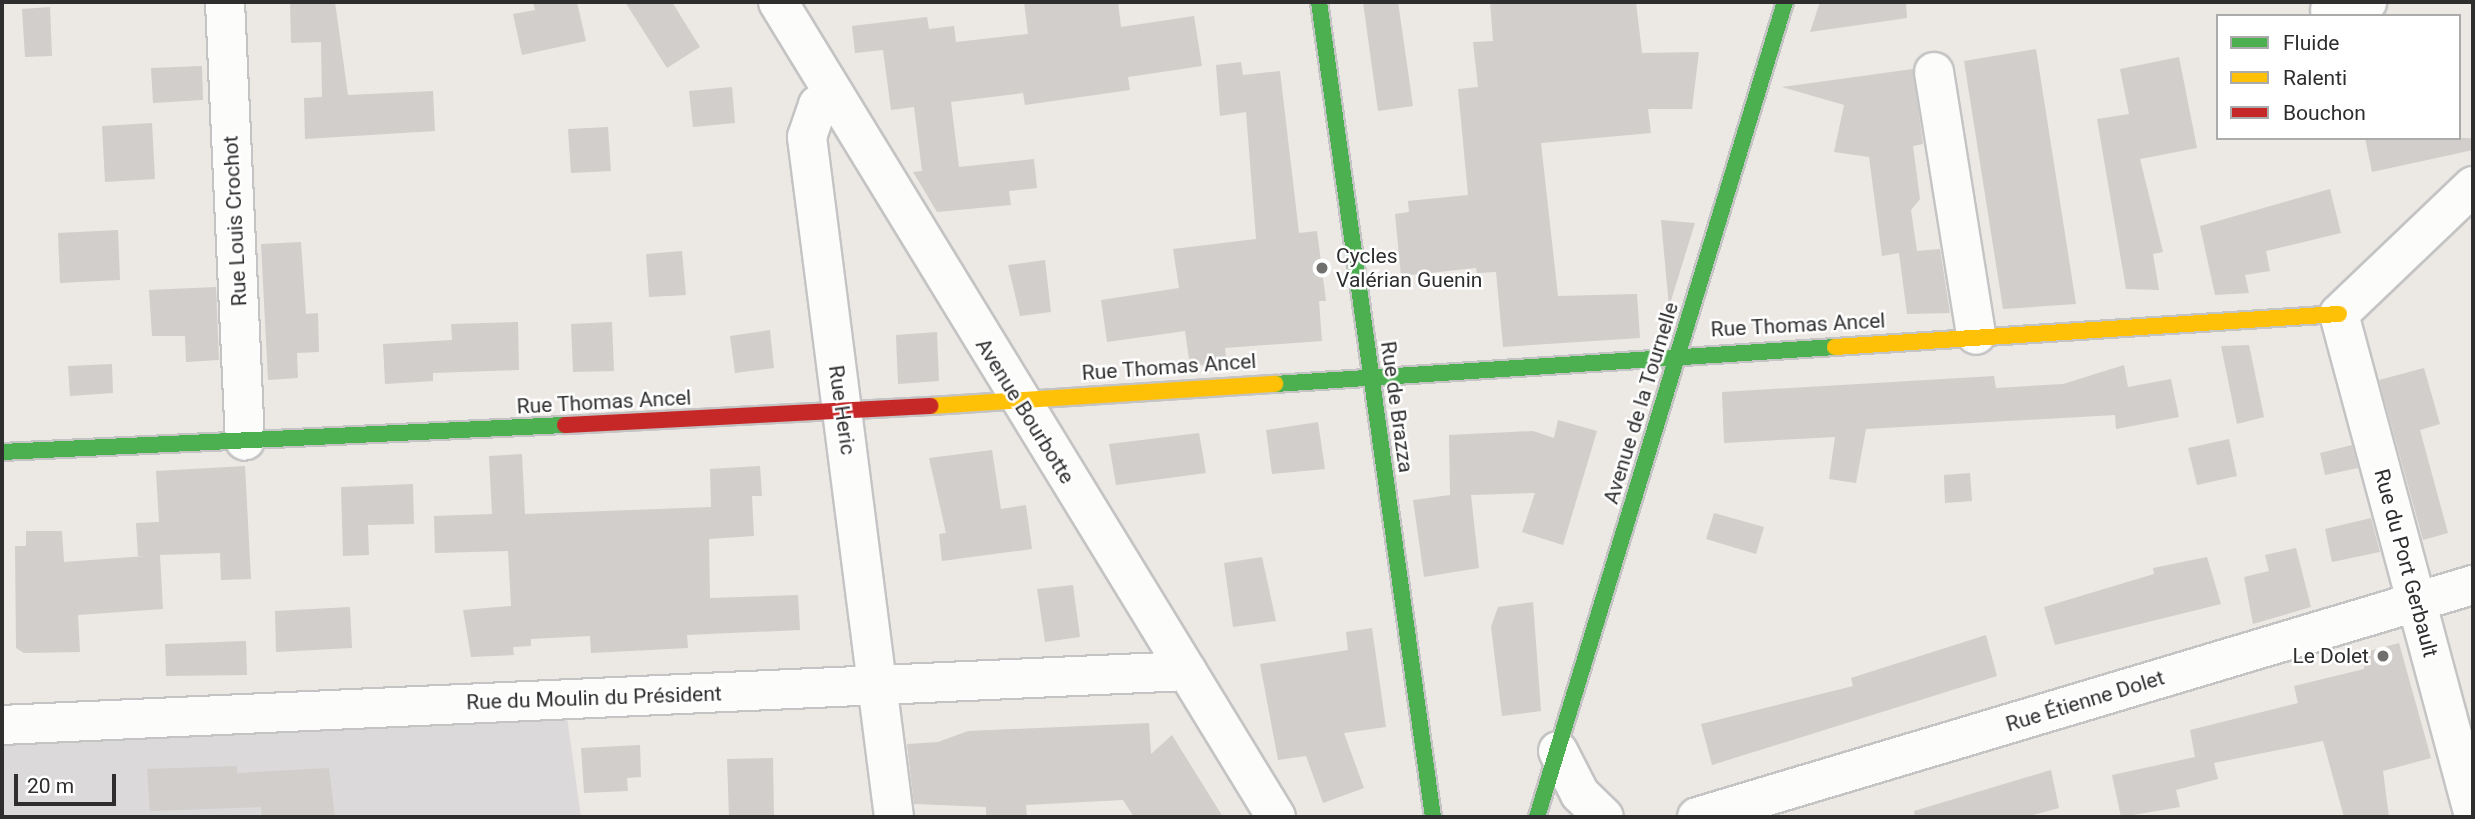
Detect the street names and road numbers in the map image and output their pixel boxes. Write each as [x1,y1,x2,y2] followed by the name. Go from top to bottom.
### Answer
[218,135,252,307] street label: Rue Louis Crochot
[1598,299,1684,507] street label: Avenue de la Tournelle
[1710,308,1886,342] street label: Rue Thomas Ancel
[970,334,1080,488] street label: Avenue Bourbotte
[1375,340,1419,474] street label: Rue de Brazza
[1081,348,1257,386] street label: Rue Thomas Ancel
[823,364,861,456] street label: Rue Heric
[516,385,692,419] street label: Rue Thomas Ancel
[2369,466,2443,660] street label: Rue du Port Gerbault
[2003,665,2167,737] street label: Rue Étienne Dolet
[466,681,722,715] street label: Rue du Moulin du Président

